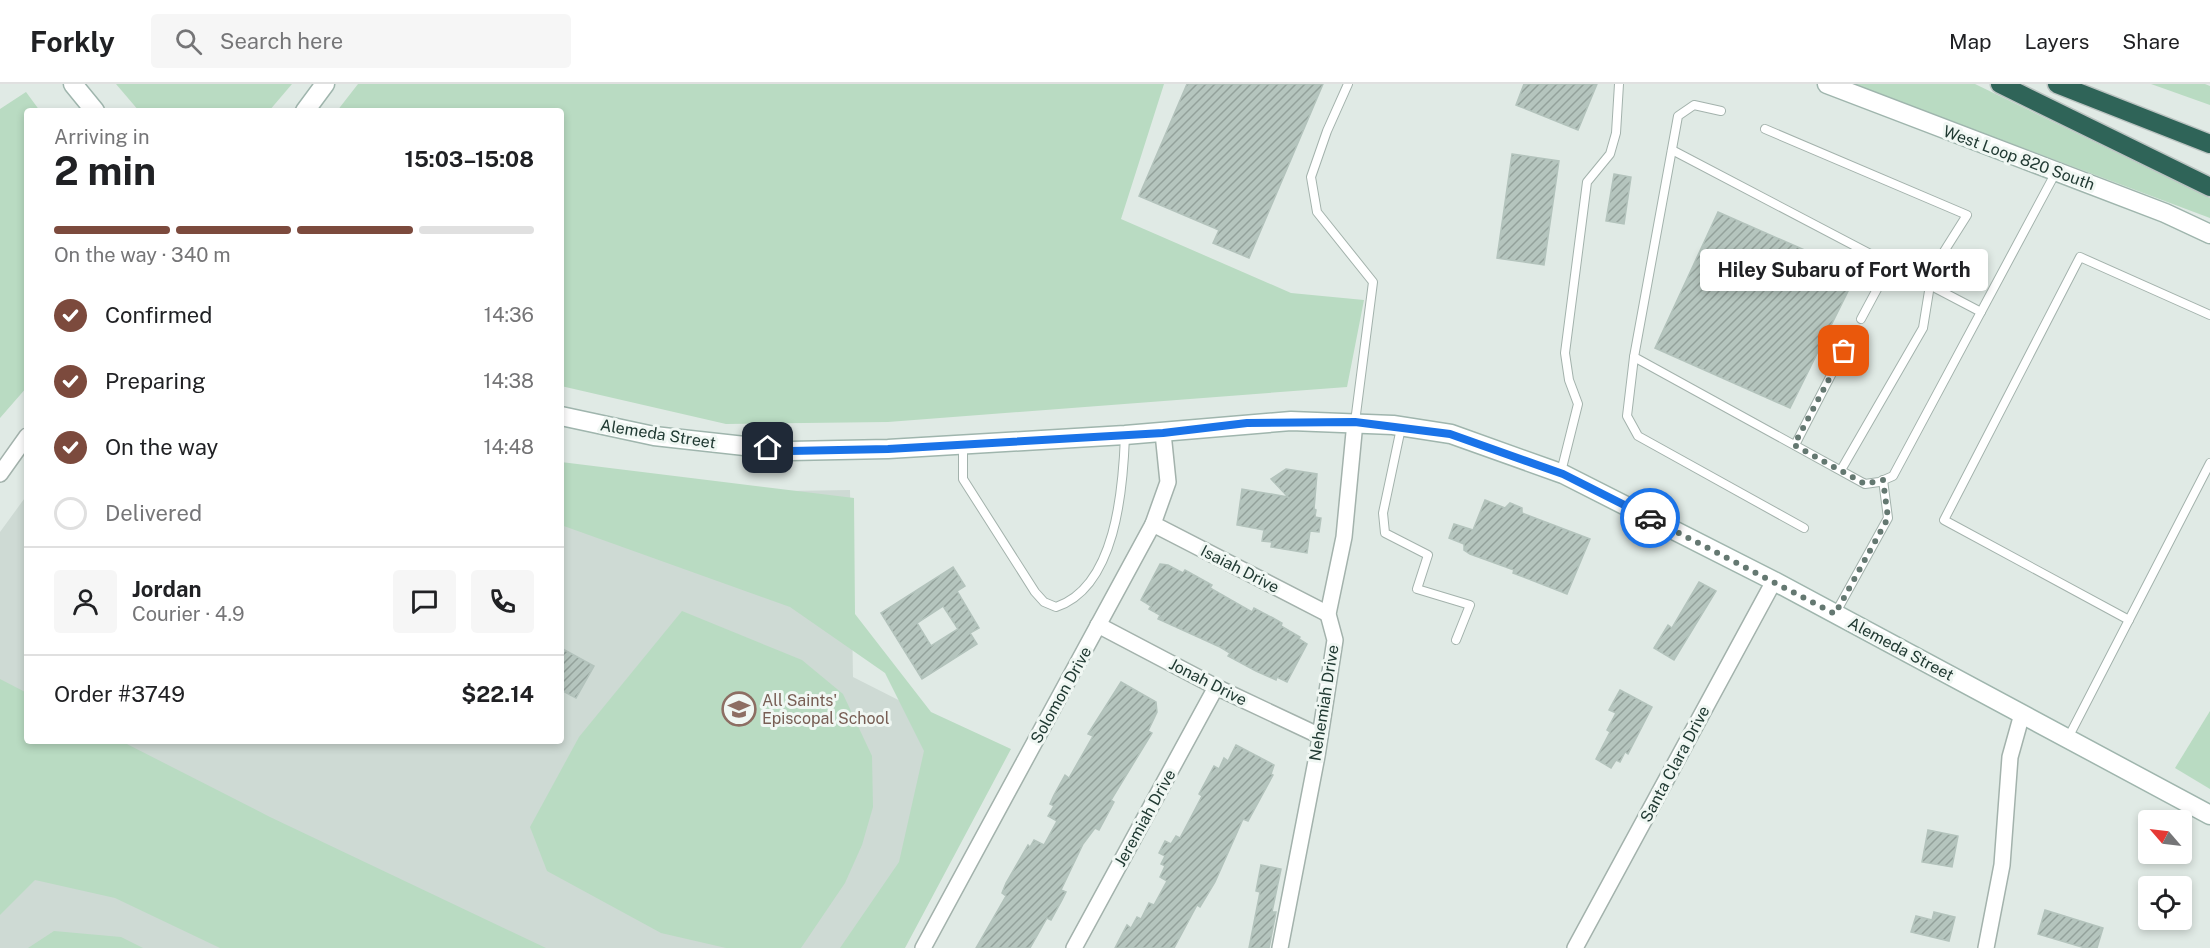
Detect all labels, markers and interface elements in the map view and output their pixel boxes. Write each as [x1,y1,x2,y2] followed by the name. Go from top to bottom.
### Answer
[151,14,571,68] search box
[30,25,115,58] text: Forkly
[172,25,205,58] icon: search
[220,28,343,54] text: Search here
[1949,29,1992,54] text: Map
[2025,29,2089,54] text: Layers
[2122,29,2180,54] text: Share
[1941,122,2097,194] street label: West Loop 820 South
[54,125,149,149] text: Arriving in
[404,146,534,172] text: 15:03–15:08
[54,148,156,194] text: 2 min
[54,243,231,267] text: On the way · 340 m
[1700,249,1988,291] callout: Hiley Subaru of Fort Worth
[1717,258,1971,282] text: Hiley Subaru of Fort Worth
[54,299,87,332] icon: check
[105,302,212,328] text: Confirmed
[484,303,534,327] text: 14:36
[1818,325,1869,376] pin
[1827,334,1860,367] icon: bag
[54,365,87,398] icon: check
[105,368,206,394] text: Preparing
[483,369,534,393] text: 14:38
[599,415,717,453] street label: Alemeda Street
[742,422,793,473] pin
[54,431,87,464] icon: check
[751,431,784,464] icon: home
[105,434,218,460] text: On the way
[483,435,534,459] text: 14:48
[1620,488,1680,548] courier
[105,500,202,526] text: Delivered
[1634,502,1667,535] icon: car
[1197,541,1283,597] street label: Isaiah Drive
[54,570,117,633] button: person
[393,570,456,633] button: chat
[471,570,534,633] button: phone
[132,576,201,602] text: Jordan
[132,602,244,626] text: Courier · 4.9
[1845,613,1957,685] street label: Alemeda Street
[1027,643,1095,747] street label: Solomon Drive
[1305,644,1343,762] street label: Nehemiah Drive
[1166,654,1250,710] street label: Jonah Drive
[54,681,185,707] text: Order #3749
[461,681,534,707] text: $22.14
[721,691,757,727] school or university icon: All Saints' Episcopal School
[762,691,890,728] place label: All Saints' Episcopal School
[1636,703,1714,825] street label: Santa Clara Drive
[1110,766,1180,870] street label: Jeremiah Drive
[2138,810,2192,864] north arrow
[2138,810,2192,930] map controls
[2138,876,2192,930] button: locate

